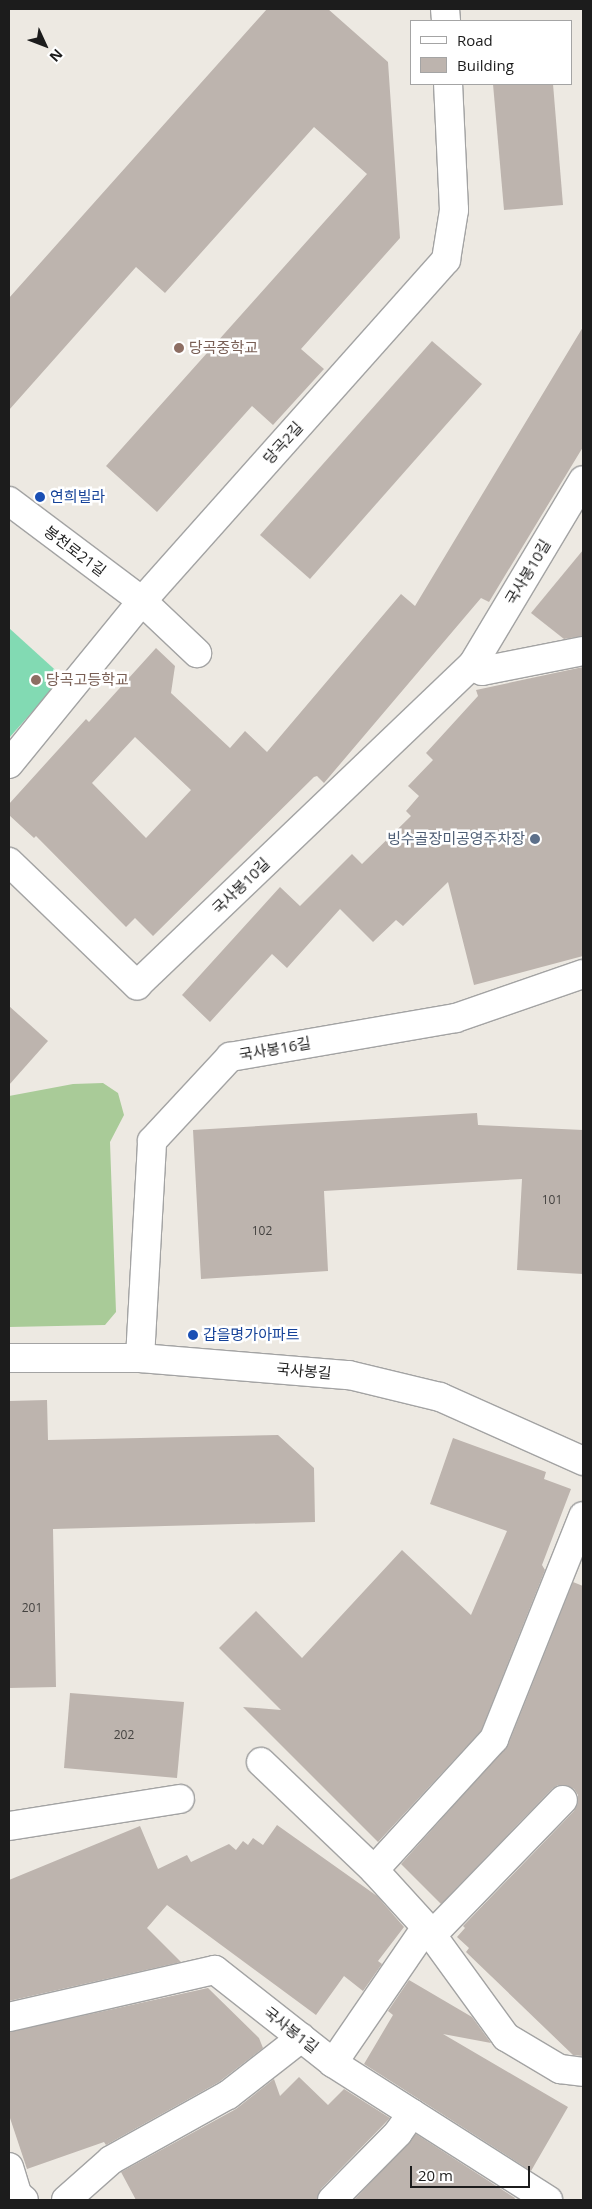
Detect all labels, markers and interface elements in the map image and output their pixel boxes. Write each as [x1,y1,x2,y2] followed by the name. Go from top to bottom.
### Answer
[20,20,70,70] north arrow
[410,20,572,85] legend
[457,30,493,50] text: Road
[46,45,67,66] text: N
[457,55,514,75] text: Building
[189,339,258,357] place label: 당곡중학교
[173,342,185,354] marker: 당곡중학교
[260,418,306,468] street label: 당곡2길
[50,488,105,506] place label: 연희빌라
[34,491,46,503] marker: 연희빌라
[41,522,109,580] street label: 봉천로21길
[502,536,554,608] street label: 국사봉10길
[46,671,129,689] place label: 당곡고등학교
[30,674,42,686] marker: 당곡고등학교
[387,830,525,848] place label: 빙수골장미공영주차장
[529,833,541,845] marker: 빙수골장미공영주차장
[209,854,273,918] street label: 국사봉10길
[238,1034,312,1064] street label: 국사봉16길
[542,1193,562,1207] house number: 101
[252,1224,272,1238] house number: 102
[203,1326,300,1344] place label: 갑을명가아파트
[187,1329,199,1341] marker: 갑을명가아파트
[276,1360,332,1382] street label: 국사봉길
[22,1601,42,1615] house number: 201
[114,1728,134,1742] house number: 202
[260,2003,322,2057] street label: 국사봉1길
[412,2156,532,2188] scale bar
[418,2165,453,2185] text: 20 m

